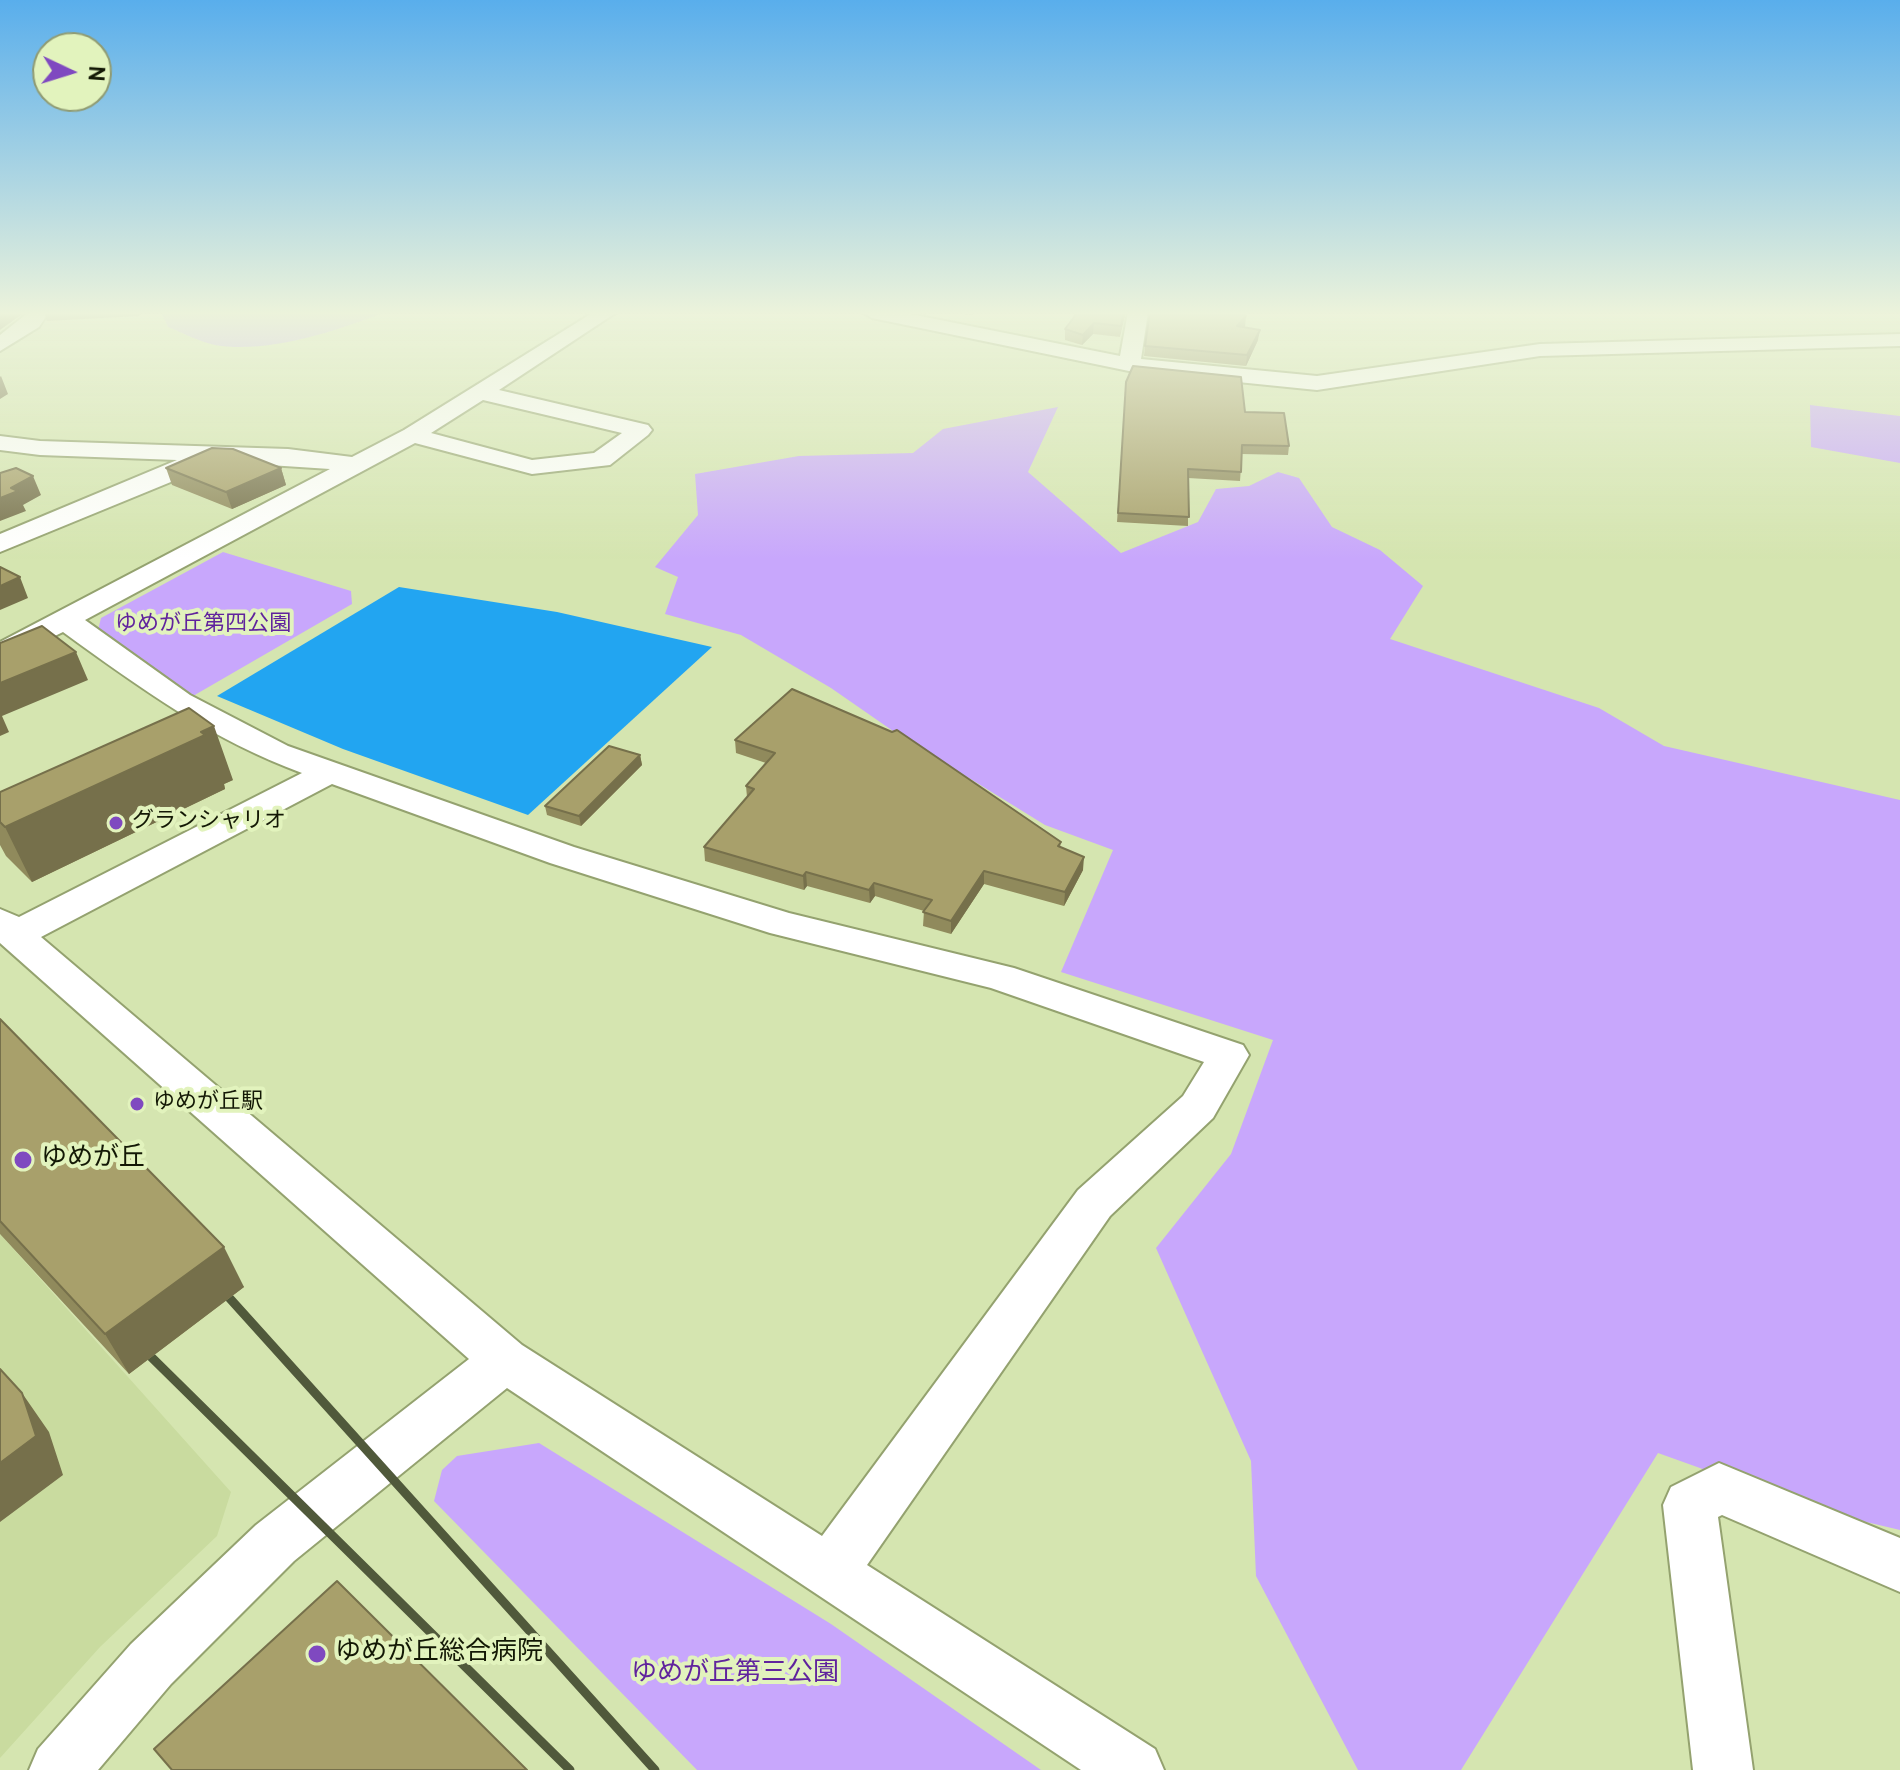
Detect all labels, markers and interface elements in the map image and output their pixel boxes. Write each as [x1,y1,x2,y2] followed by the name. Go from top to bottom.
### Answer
[32,32,112,112] north arrow
[80,65,108,82] text: N
[115,613,291,639] park label: ゆめが丘第四公園
[132,810,286,836] place label: グランシャリオ
[107,814,125,832] marker: グランシャリオ
[153,1091,263,1117] place label: ゆめが丘駅
[128,1095,146,1113] marker: ゆめが丘駅
[41,1144,145,1176] place label: ゆめが丘
[12,1149,34,1171] marker: ゆめが丘
[335,1638,543,1670] place label: ゆめが丘総合病院
[306,1643,328,1665] marker: ゆめが丘総合病院
[631,1659,839,1691] park label: ゆめが丘第三公園

